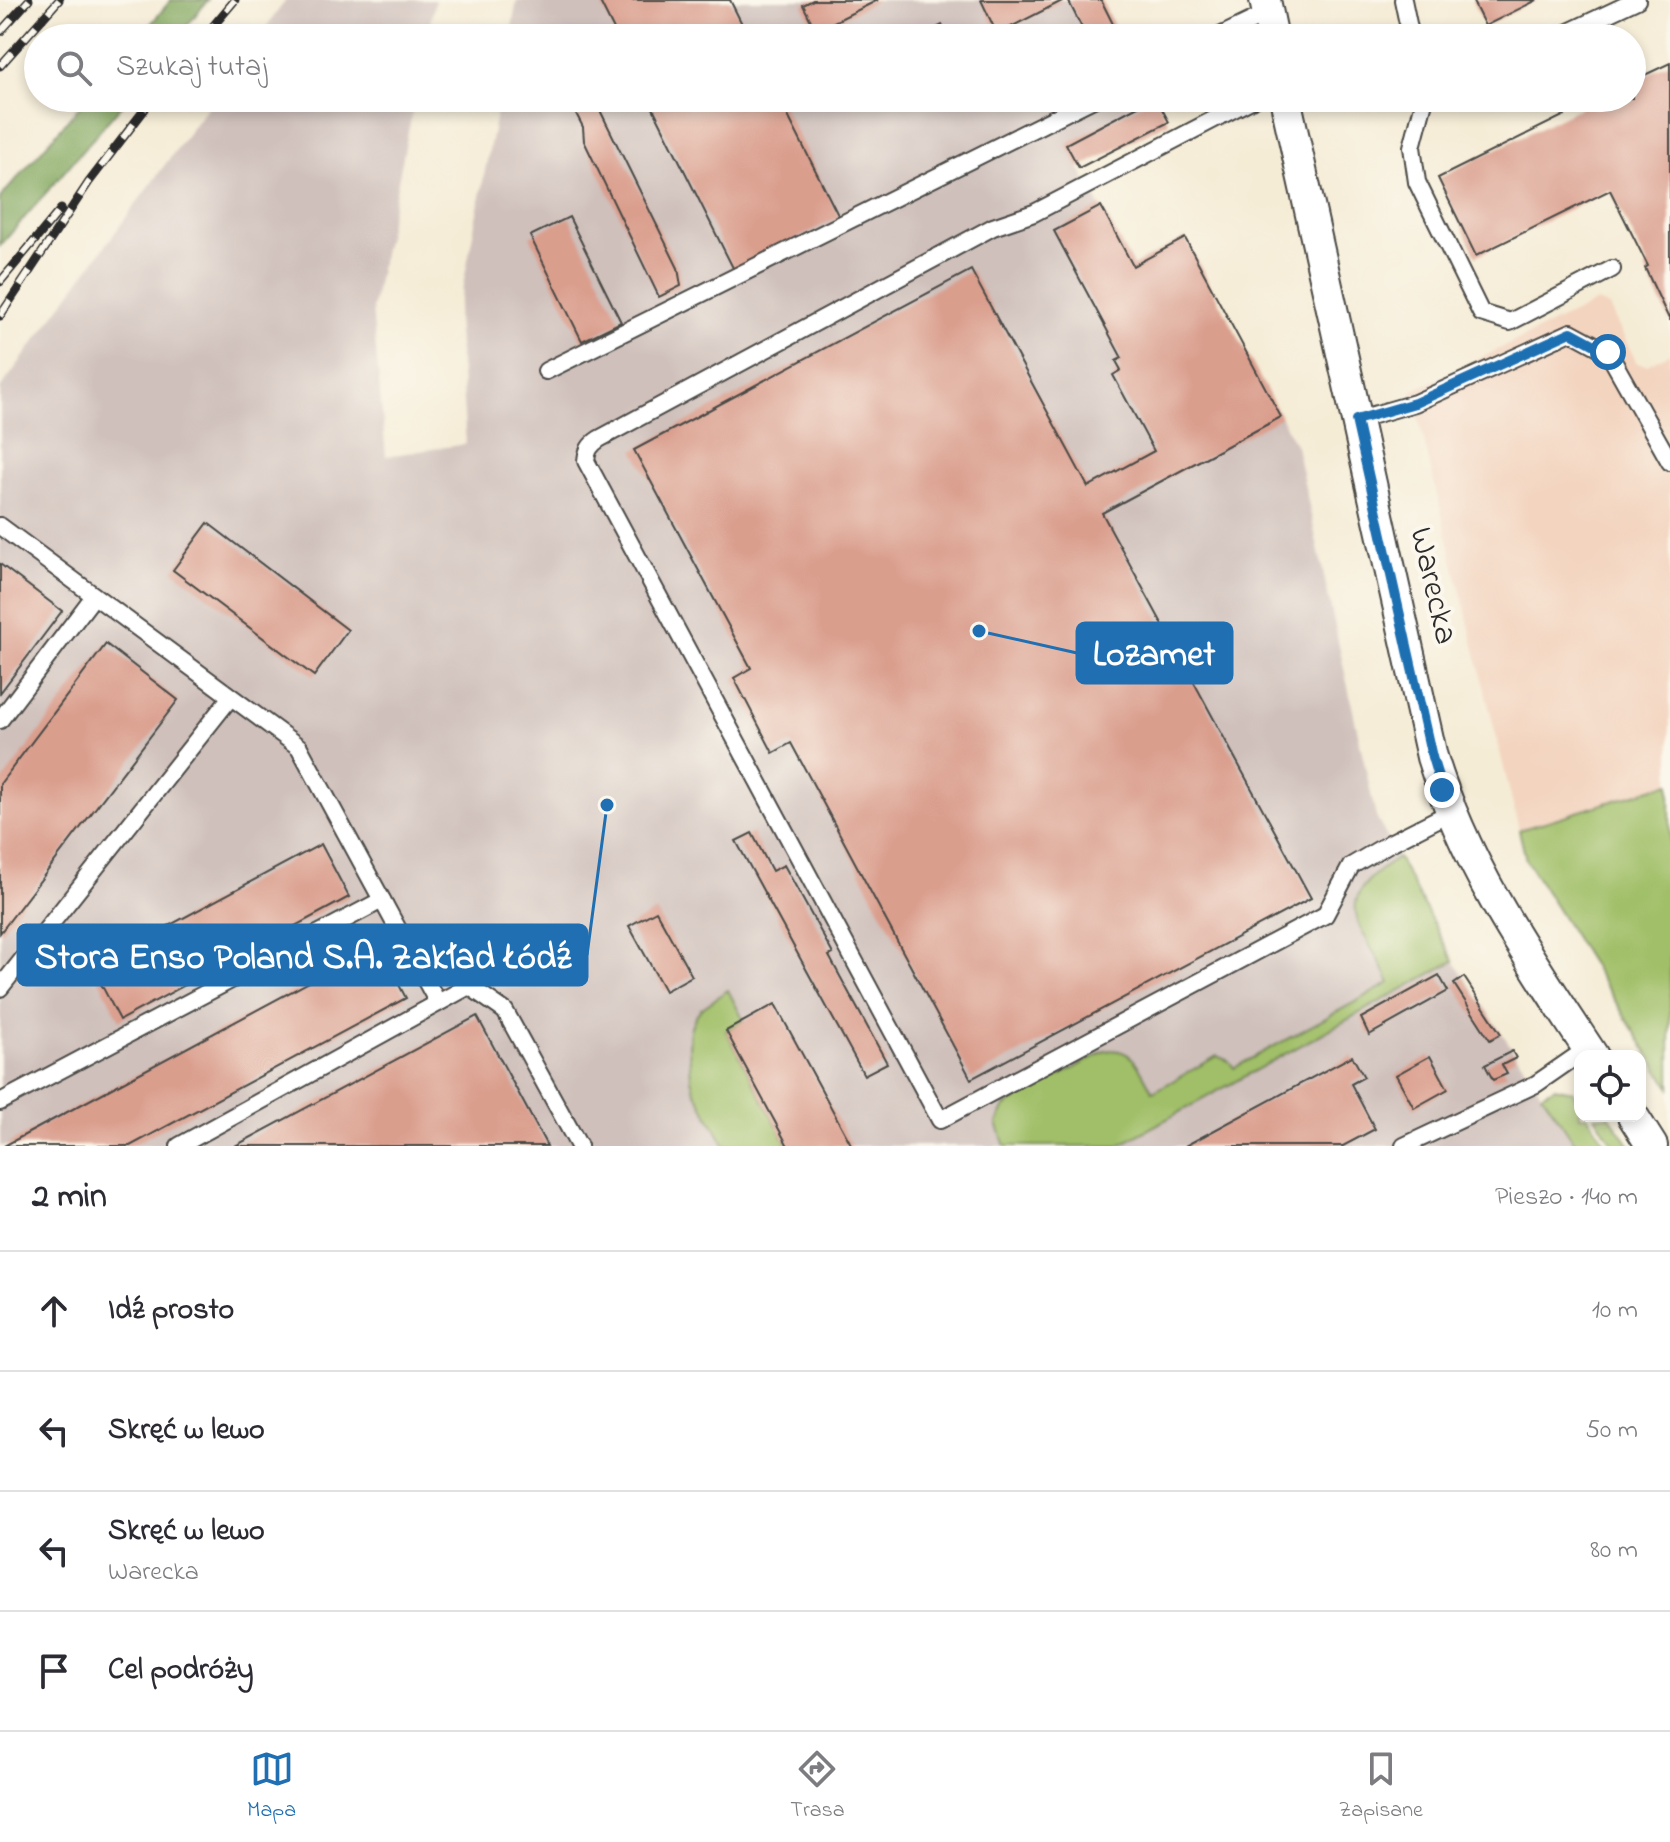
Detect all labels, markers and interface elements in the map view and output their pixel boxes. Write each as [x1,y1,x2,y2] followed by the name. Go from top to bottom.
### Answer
[24,24,1646,112] search box
[52,46,96,90] icon: search
[116,46,267,90] text: Szukaj tutaj
[1590,334,1626,370] route start
[1394,522,1470,650] street label: Warecka
[1077,623,1232,683] callout: Lozamet
[1093,630,1216,683] text: Lozamet
[1424,772,1460,808] route end
[18,925,587,985] callout: Stora Enso Poland S.A. Zakład Łódź
[35,933,572,986] text: Stora Enso Poland S.A. Zakład Łódź
[1574,1050,1646,1122] map controls
[1574,1050,1646,1122] button: locate
[32,1173,107,1223] text: 2 min
[1495,1179,1638,1217] text: Pieszo · 140 m
[32,1289,76,1333] icon: ahead
[108,1289,234,1333] text: Idź prosto
[1592,1292,1638,1330] text: 10 m
[32,1409,76,1453] icon: left
[108,1409,265,1453] text: Skręć w lewo
[1585,1412,1638,1450] text: 50 m
[108,1510,265,1554] text: Skręć w lewo
[32,1529,76,1573] icon: left
[1590,1532,1638,1570] text: 80 m
[108,1554,199,1592] text: Warecka
[32,1649,76,1693] icon: arrive
[108,1649,253,1693] text: Cel podróży
[247,1747,296,1827] tab: Mapa
[790,1747,845,1827] tab: Trasa
[1339,1747,1423,1827] tab: Zapisane

